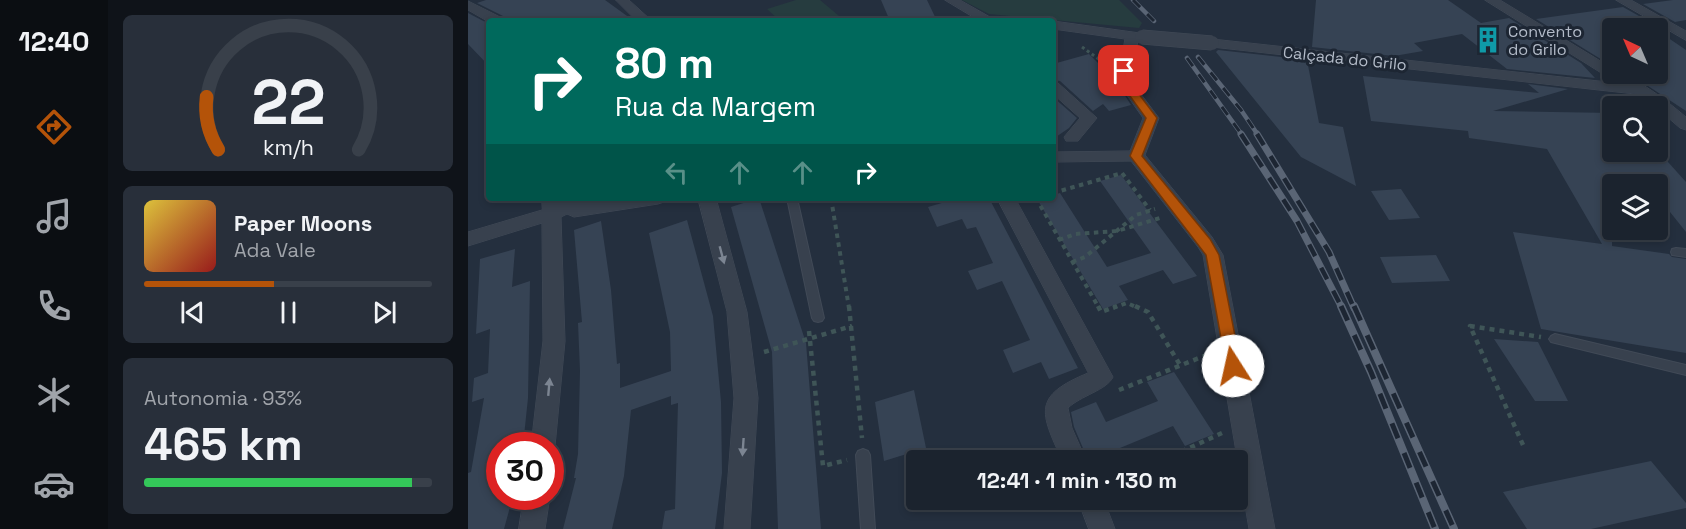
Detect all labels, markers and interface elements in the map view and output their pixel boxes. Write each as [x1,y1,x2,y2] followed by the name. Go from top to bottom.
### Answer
[1602,18,1668,84] north arrow
[1602,18,1668,240] map controls
[1508,21,1582,60] place label: Convento do Grilo
[19,24,89,59] text: 12:40
[1473,25,1503,55] building icon: Convento do Grilo
[615,37,714,90] text: 80 m
[516,42,594,120] icon: right
[1282,42,1408,75] street label: Calçada do Grilo
[1098,45,1149,96] pin
[1107,54,1140,87] icon: arrive
[251,63,325,142] text: 22
[615,89,816,124] text: Rua da Margem
[1602,96,1668,162] button: search
[33,106,75,148] icon: directions
[262,135,314,162] text: km/h
[660,156,693,189] icon: left
[723,156,756,189] icon: ahead
[786,156,819,189] icon: ahead
[849,156,882,189] icon: right
[1602,174,1668,240] button: layers
[33,195,75,237] icon: music
[234,209,372,237] text: Paper Moons
[234,237,316,263] text: Ada Vale
[717,245,727,264] one-way arrow
[33,285,75,327] icon: phone
[176,296,209,329] icon: previous
[272,296,305,329] icon: pause
[368,296,401,329] icon: next
[1201,334,1265,398] position arrow
[33,374,75,416] icon: climate
[544,378,554,397] one-way arrow
[144,385,302,411] text: Autonomia · 93%
[144,416,303,473] text: 465 km
[486,432,564,510] speed limit sign: 30
[738,438,747,457] one-way arrow
[33,463,75,505] icon: car
[977,466,1177,494] text: 12:41 · 1 min · 130 m

